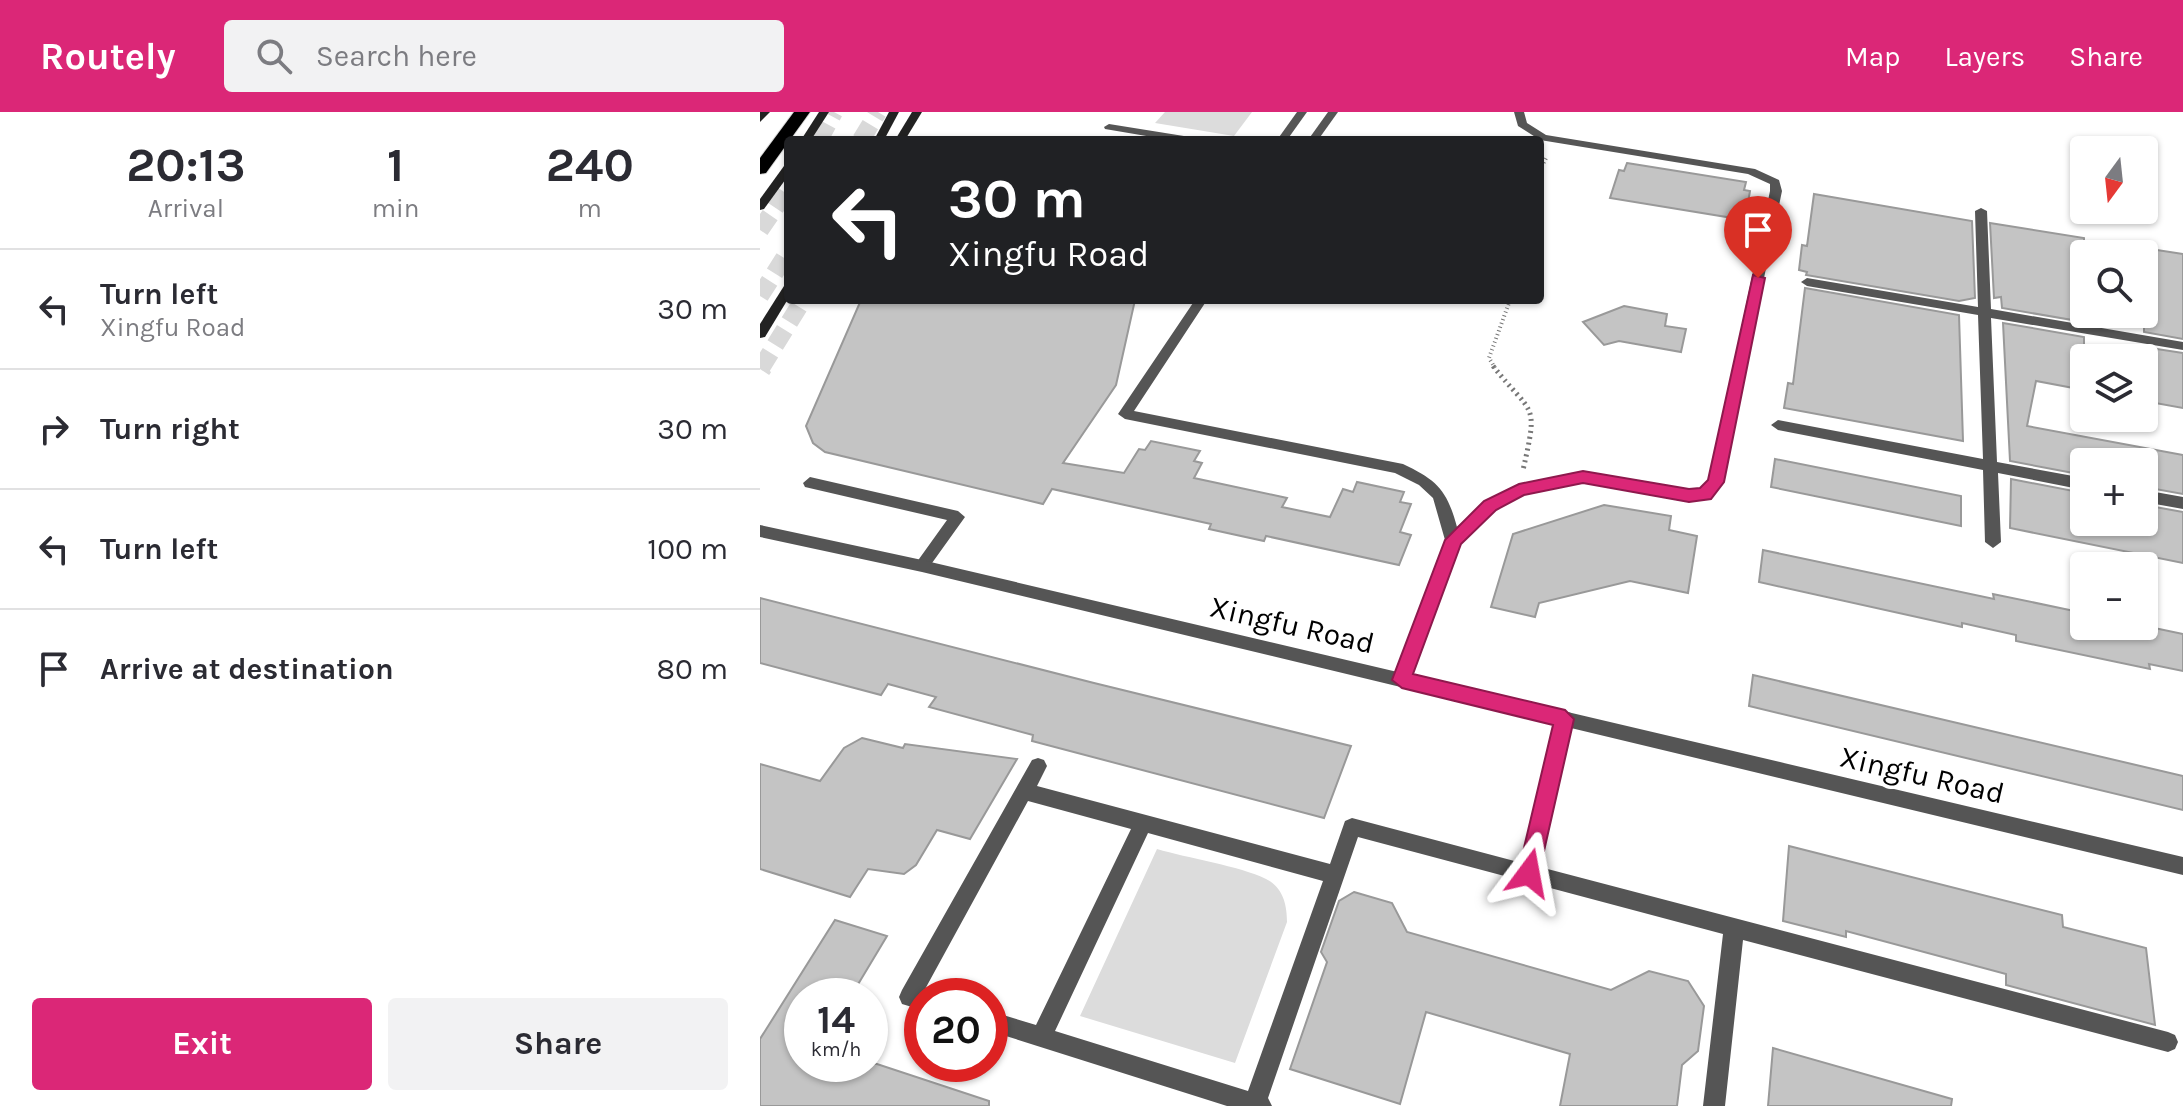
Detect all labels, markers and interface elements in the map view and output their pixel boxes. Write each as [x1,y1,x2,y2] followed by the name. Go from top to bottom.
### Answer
[224,20,784,92] search box
[40,34,176,79] text: Routely
[252,34,296,78] icon: search
[316,38,477,74] text: Search here
[1845,40,1900,73] text: Map
[1944,40,2025,73] text: Layers
[2069,40,2143,73] text: Share
[2070,136,2158,224] north arrow
[2070,136,2158,640] map controls
[126,137,246,193] text: 20:13
[387,137,404,193] text: 1
[546,137,634,193] text: 240
[948,166,1086,231] text: 30 m
[816,168,920,272] icon: left
[148,193,224,224] text: Arrival
[372,193,420,224] text: min
[578,193,602,224] text: m
[1724,196,1792,278] pin
[1736,208,1780,252] icon: arrive
[948,233,1149,275] text: Xingfu Road
[2070,240,2158,328] button: search
[100,276,218,312] text: Turn left
[32,287,76,331] icon: left
[657,291,728,327] text: 30 m
[100,312,245,343] text: Xingfu Road
[2070,344,2158,432] button: layers
[32,407,76,451] icon: right
[100,411,240,447] text: Turn right
[657,411,728,447] text: 30 m
[2070,448,2158,536] button: +
[32,527,76,571] icon: left
[100,531,218,567] text: Turn left
[647,531,728,567] text: 100 m
[2070,552,2158,640] button: −
[1206,589,1378,661] street label: Xingfu Road
[32,647,76,691] icon: arrive
[100,651,394,687] text: Arrive at destination
[657,651,728,687] text: 80 m
[1836,739,2008,811] street label: Xingfu Road
[1487,831,1571,915] position arrow
[904,978,1008,1082] speed limit sign: 20
[817,996,855,1043] text: 14
[32,998,372,1090] button: Exit
[388,998,728,1090] button: Share
[811,1038,861,1061] text: km/h

